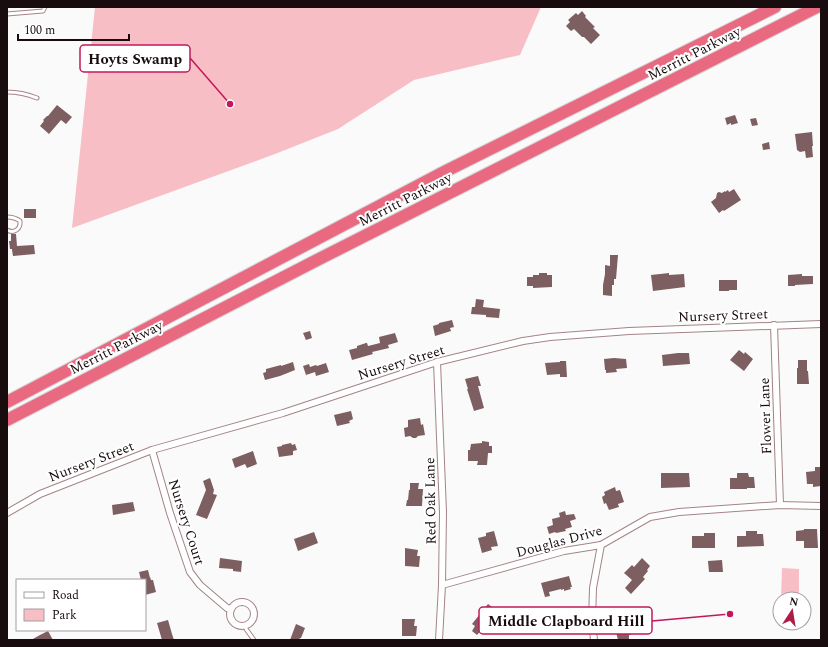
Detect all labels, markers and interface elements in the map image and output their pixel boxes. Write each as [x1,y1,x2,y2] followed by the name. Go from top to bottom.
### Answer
[18,16,129,42] scale bar
[644,20,746,86] street label: Merritt Parkway
[24,21,55,40] text: 100 m
[80,45,190,72] callout: Hoyts Swamp
[88,48,182,71] text: Hoyts Swamp
[355,166,457,232] street label: Merritt Parkway
[678,303,768,328] street label: Nursery Street
[66,314,168,380] street label: Merritt Parkway
[355,339,447,386] street label: Nursery Street
[754,377,777,455] street label: Flower Lane
[45,436,137,487] street label: Nursery Street
[419,457,442,545] street label: Red Oak Lane
[163,476,210,568] street label: Nursery Court
[514,520,605,563] street label: Douglas Drive
[16,579,146,631] legend
[52,586,79,605] text: Road
[772,591,812,631] north arrow
[788,592,800,611] text: N
[52,606,77,625] text: Park
[479,607,652,634] callout: Middle Clapboard Hill
[488,610,644,633] text: Middle Clapboard Hill

